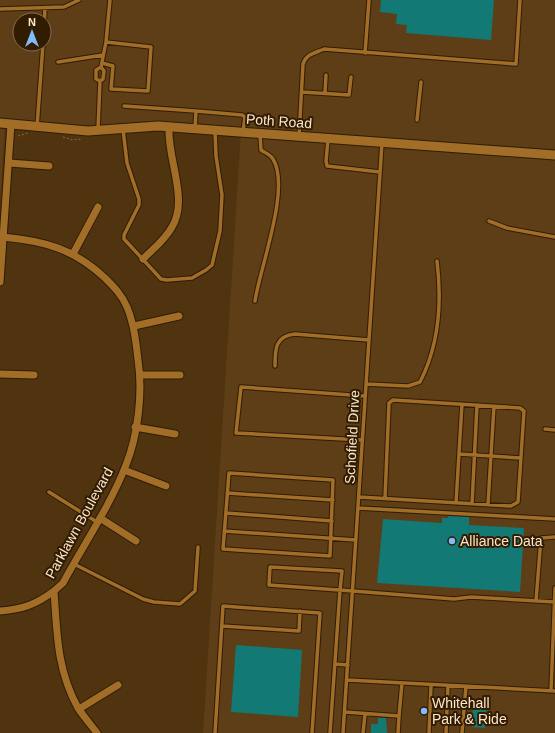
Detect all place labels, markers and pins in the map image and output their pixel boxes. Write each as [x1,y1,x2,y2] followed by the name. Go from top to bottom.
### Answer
[460,533,543,549] place label: Alliance Data
[447,536,457,546] marker: Alliance Data
[432,695,507,727] place label: Whitehall Park & Ride
[419,706,429,716] marker: Whitehall Park & Ride

